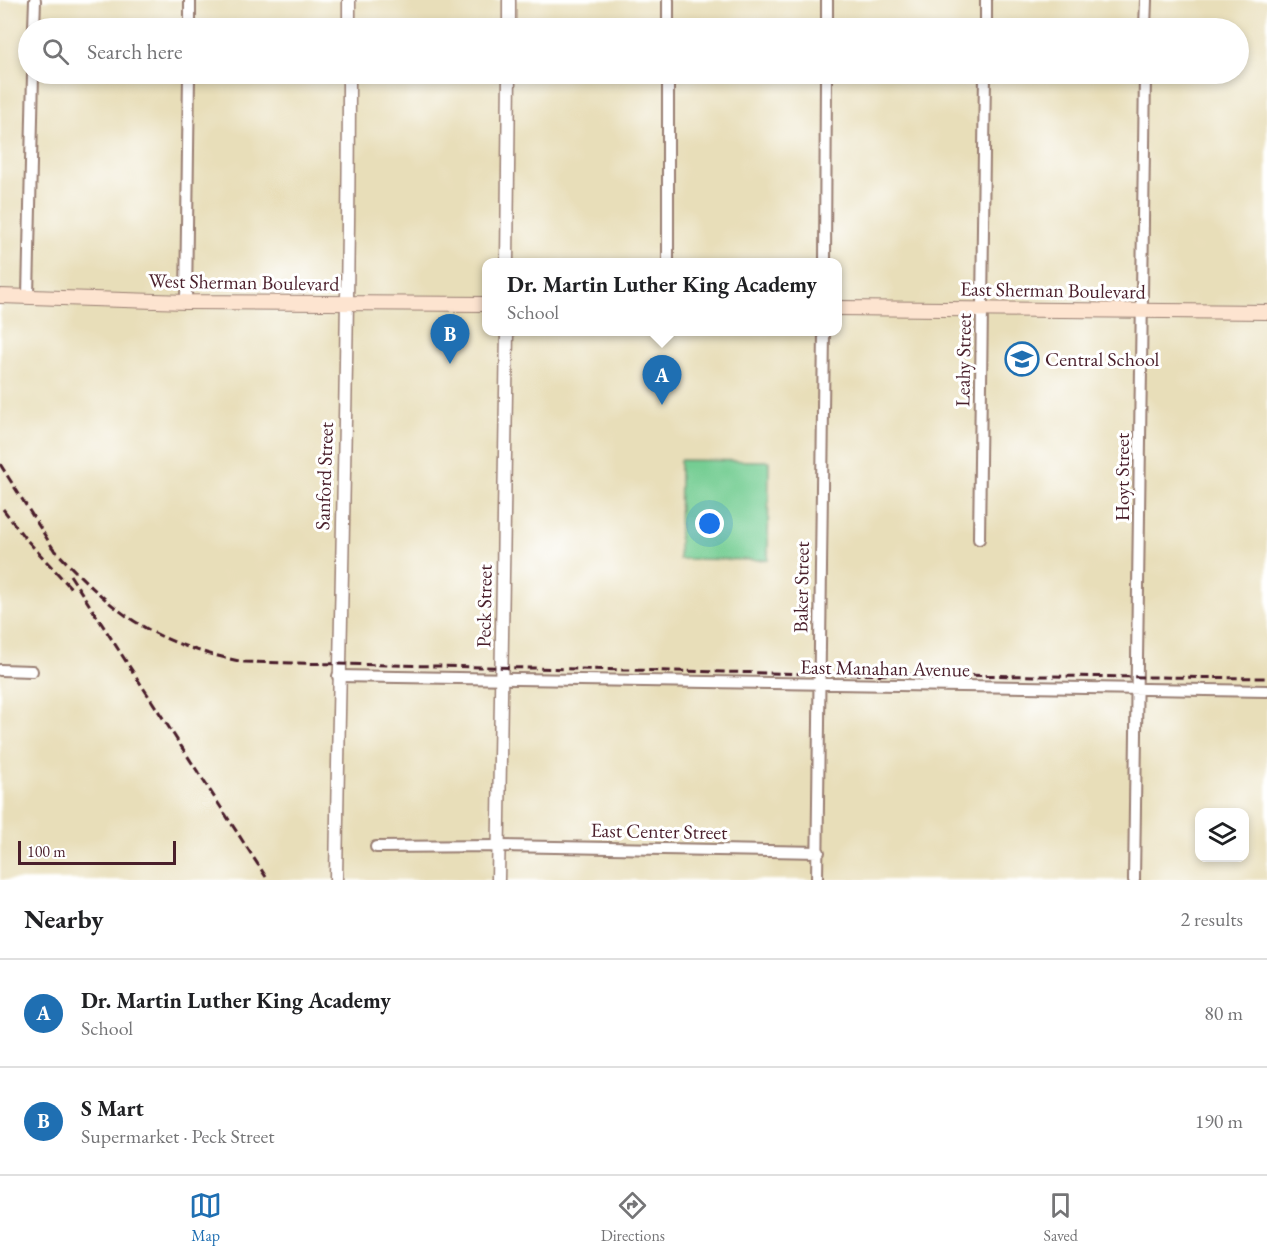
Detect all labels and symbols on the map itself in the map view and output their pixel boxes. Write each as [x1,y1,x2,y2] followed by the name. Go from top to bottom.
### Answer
[148,267,341,297] street label: West Sherman Boulevard
[960,275,1147,305] street label: East Sherman Boulevard
[949,312,977,407] street label: Leahy Street
[430,314,470,364] pin: B
[1004,341,1040,377] school or university icon: Central School
[1045,346,1160,372] place label: Central School
[642,356,682,405] pin: A
[309,421,339,531] street label: Sanford Street
[1109,432,1135,521] street label: Hoyt Street
[695,509,724,538] your location
[787,540,815,633] street label: Baker Street
[470,564,498,648] street label: Peck Street
[800,654,970,682] street label: East Manahan Avenue
[590,817,728,845] street label: East Center Street
[18,838,176,866] scale bar

